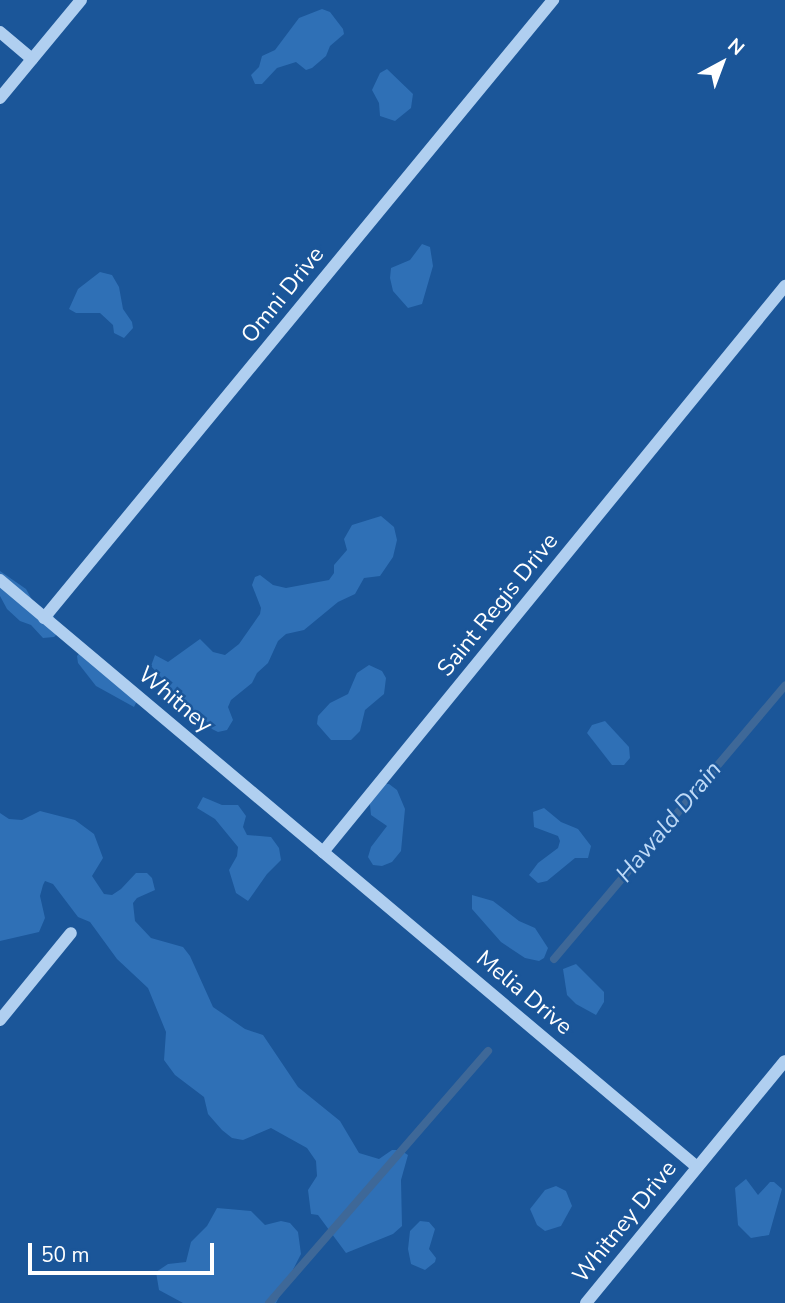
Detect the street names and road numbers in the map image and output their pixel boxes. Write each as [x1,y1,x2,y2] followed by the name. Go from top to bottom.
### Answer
[236,241,330,349] street label: Omni Drive
[432,528,564,682] street label: Saint Regis Drive
[132,661,218,739] street label: Whitney
[470,945,578,1041] street label: Melia Drive
[567,1155,683,1289] street label: Whitney Drive

